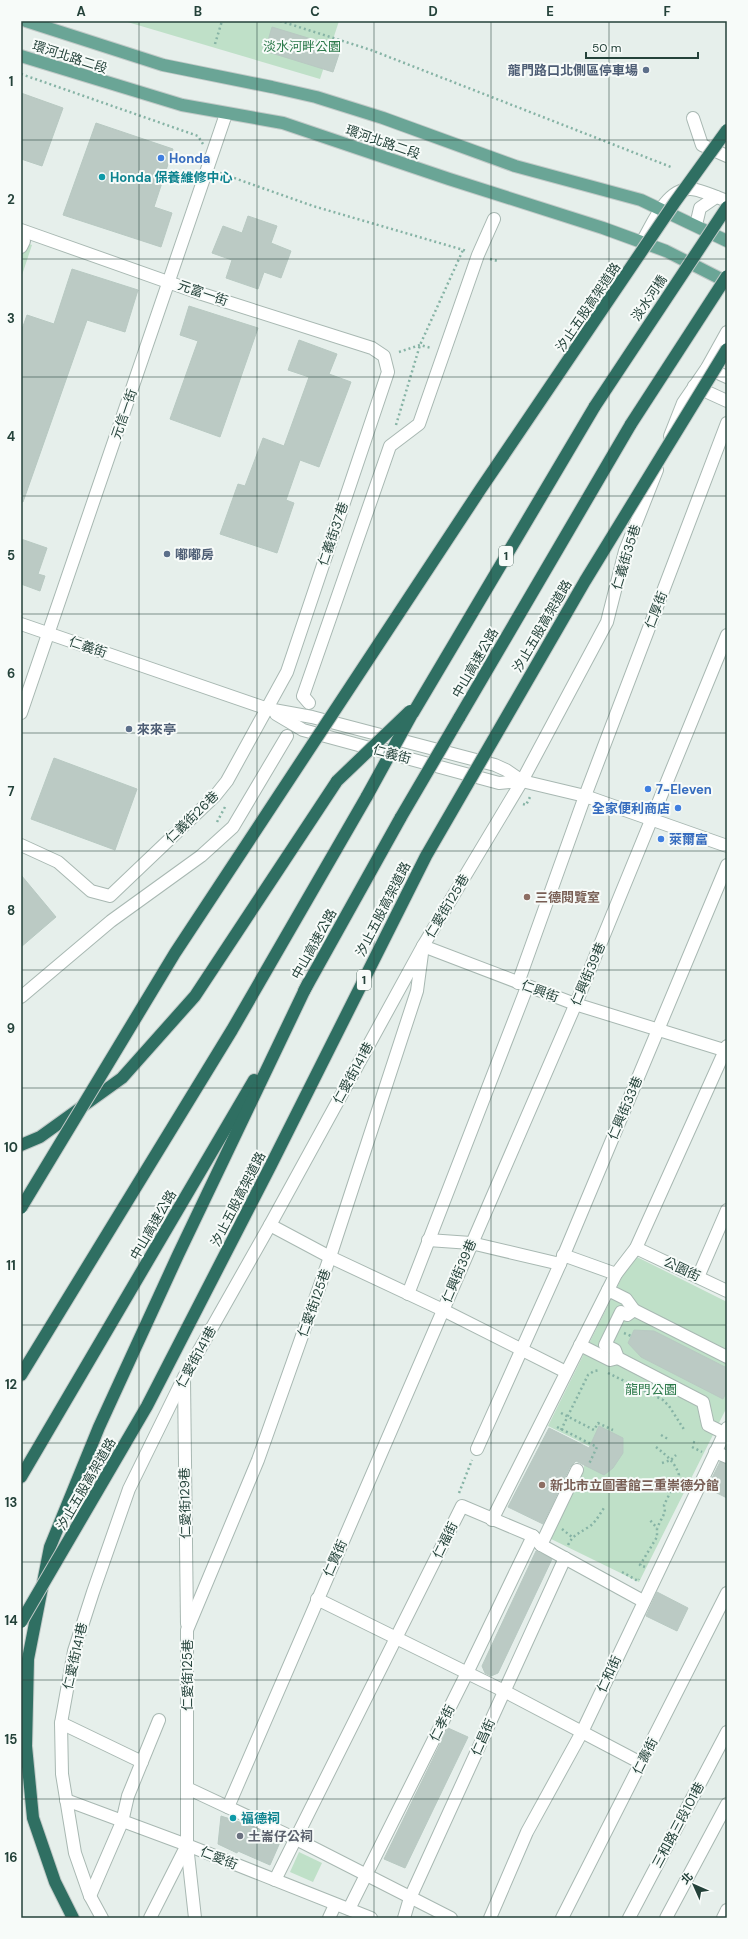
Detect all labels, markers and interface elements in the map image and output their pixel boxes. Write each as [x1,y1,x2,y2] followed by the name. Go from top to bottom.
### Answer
[76,3,86,20] text: A
[194,3,202,20] text: B
[310,3,320,20] text: C
[428,3,438,20] text: D
[546,3,554,20] text: E
[663,3,671,20] text: F
[586,34,698,60] scale bar
[30,37,110,77] street label: 環河北路二段
[263,38,341,55] park label: 淡水河畔公園
[592,40,621,56] text: 50 m
[508,62,638,79] place label: 龍門路口北側區停車場
[641,65,651,75] marker: 龍門路口北側區停車場
[9,73,13,90] text: 1
[343,121,423,163] street label: 環河北路二段
[169,150,210,167] place label: Honda
[156,153,166,163] marker: Honda
[110,169,232,186] place label: Honda 保養維修中心
[97,172,107,182] marker: Honda 保養維修中心
[7,191,15,208] text: 2
[552,259,624,355] street label: 汐止五股高架道路
[627,272,671,324] street label: 淡水河橋
[176,276,230,310] street label: 元富一街
[7,310,15,327] text: 3
[107,387,141,441] street label: 元信一街
[7,428,15,445] text: 4
[314,500,352,568] street label: 仁義街37巷
[608,522,644,592] street label: 仁義街35巷
[175,546,214,563] place label: 嘟嘟房
[499,546,513,566] road number: 1
[7,547,15,564] text: 5
[162,549,172,559] marker: 嘟嘟房
[509,577,575,675] street label: 汐止五股高架道路
[641,589,671,631] street label: 仁厚街
[448,625,502,701] street label: 中山高速公路
[67,633,109,661] street label: 仁義街
[7,665,15,682] text: 6
[137,721,176,738] place label: 來來亭
[124,724,134,734] marker: 來來亭
[371,741,413,767] street label: 仁義街
[656,781,712,798] place label: 7-Eleven
[8,783,15,800] text: 7
[643,784,653,794] marker: 7-Eleven
[162,787,222,847] street label: 仁義街26巷
[592,800,670,817] place label: 全家便利商店
[673,803,683,813] marker: 全家便利商店
[669,831,708,848] place label: 萊爾富
[656,834,666,844] marker: 萊爾富
[352,859,414,959] street label: 汐止五股高架道路
[421,871,473,941] street label: 仁愛街125巷
[535,889,600,906] place label: 三德閱覽室
[522,892,532,902] marker: 三德閱覽室
[7,902,15,919] text: 8
[288,906,340,982] street label: 中山高速公路
[567,940,609,1008] street label: 仁興街39巷
[357,970,371,990] road number: 1
[519,976,561,1006] street label: 仁興街
[7,1020,15,1037] text: 9
[329,1039,377,1107] street label: 仁愛街141巷
[604,1074,646,1142] street label: 仁興街33巷
[4,1139,18,1156] text: 10
[207,1149,269,1249] street label: 汐止五股高架道路
[126,1187,180,1263] street label: 中山高速公路
[438,1237,480,1305] street label: 仁興街39巷
[661,1253,703,1285] street label: 公園街
[6,1257,16,1274] text: 11
[294,1267,334,1339] street label: 仁愛街125巷
[172,1323,220,1391] street label: 仁愛街141巷
[5,1376,17,1393] text: 12
[625,1381,677,1398] park label: 龍門公園
[53,1435,119,1533] street label: 汐止五股高架道路
[176,1467,194,1539] street label: 仁愛街129巷
[550,1477,719,1494] place label: 新北市立圖書館三重崇德分館
[537,1480,547,1490] marker: 新北市立圖書館三重崇德分館
[5,1494,17,1511] text: 13
[429,1519,461,1561] street label: 仁福街
[319,1537,351,1579] street label: 仁賢街
[4,1612,18,1629] text: 14
[59,1621,91,1691] street label: 仁愛街141巷
[179,1639,196,1711] street label: 仁愛街125巷
[593,1653,625,1695] street label: 仁和街
[426,1702,458,1744] street label: 仁孝街
[467,1716,499,1758] street label: 仁昌街
[5,1731,17,1748] text: 15
[629,1735,661,1777] street label: 仁壽街
[648,1779,708,1871] street label: 三和路三段101巷
[241,1810,280,1827] place label: 福德祠
[228,1813,238,1823] marker: 福德祠
[248,1828,313,1845] place label: 土崙仔公祠
[235,1831,245,1841] marker: 土崙仔公祠
[198,1843,240,1873] street label: 仁愛街
[5,1849,17,1866] text: 16
[674,1865,714,1905] north arrow
[678,1869,696,1887] text: 北

